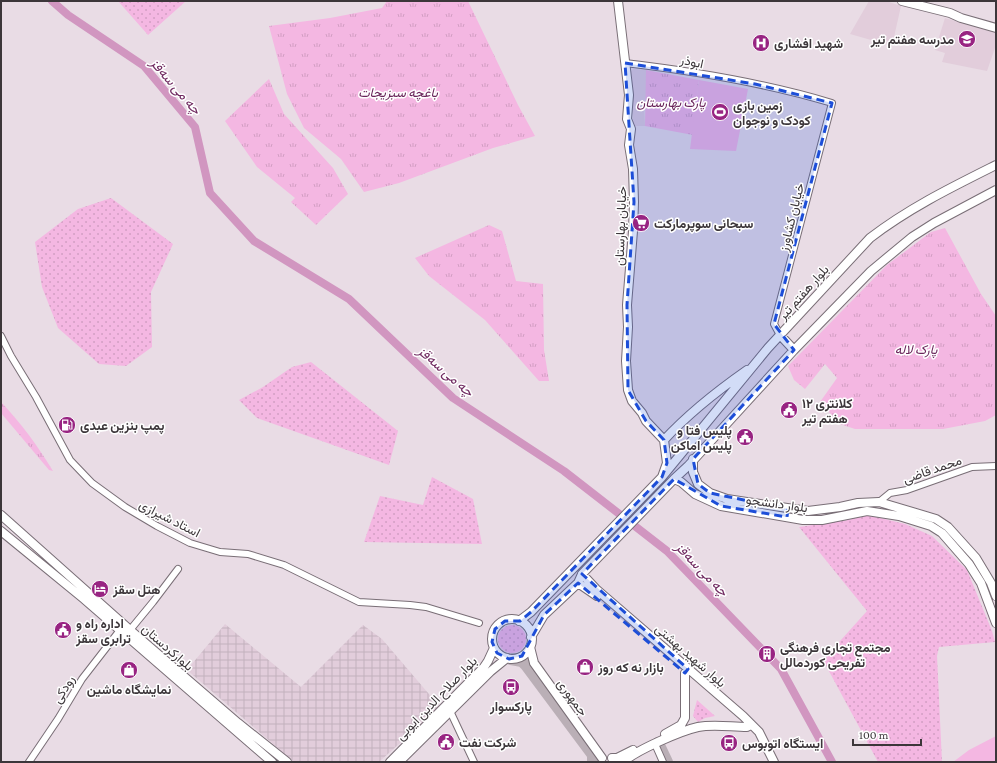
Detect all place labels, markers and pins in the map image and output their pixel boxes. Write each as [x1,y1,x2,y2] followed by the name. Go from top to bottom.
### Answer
[957,29,977,49] school or university icon: مدرسه هفتم تیر
[870,32,954,48] place label: مدرسه هفتم تیر
[751,33,771,53] hospital icon: شهید افشاری
[774,36,843,52] place label: شهید افشاری
[733,98,811,129] place label: زمین بازی کودک و نوجوان
[710,102,730,122] sports icon: زمین بازی کودک و نوجوان
[631,213,651,233] supermarket icon: سبحانی سوپرمارکت
[654,216,753,233] place label: سبحانی سوپرمارکت
[801,396,853,427] place label: کلانتری ۱۲ هفتم تیر
[779,400,799,420] public building icon: کلانتری ۱۲ هفتم تیر
[57,415,77,435] fuel station icon: پمپ بنزین عبدی
[80,418,164,435] place label: پمپ بنزین عبدی
[671,423,732,455] place label: پلیس فتا و پلیس اماکن
[735,427,755,447] public building icon: پلیس فتا و پلیس اماکن
[90,579,110,599] hotel icon: هتل سقز
[112,582,160,598] place label: هتل سقز
[75,616,131,647] place label: اداره راه و ترابری سقز
[53,620,73,640] public building icon: اداره راه و ترابری سقز
[780,640,891,671] place label: مجتمع تجاری فرهنگی تفریحی کوردمالل
[757,644,777,664] building icon: مجتمع تجاری فرهنگی تفریحی کوردمالل
[575,657,595,677] shop icon: بازار نه که روز
[119,660,139,680] shop icon: نمایشگاه ماشین
[597,660,664,676] place label: بازار نه که روز
[501,677,521,697] bus stop icon: پارکسوار
[87,682,172,697] place label: نمایشگاه ماشین
[489,699,532,716] place label: پارکسوار
[436,732,456,752] public building icon: شرکت نفت
[719,733,739,753] bus stop icon: ایستگاه اتوبوس
[459,735,516,751] place label: شرکت نفت
[742,736,823,752] place label: ایستگاه اتوبوس

